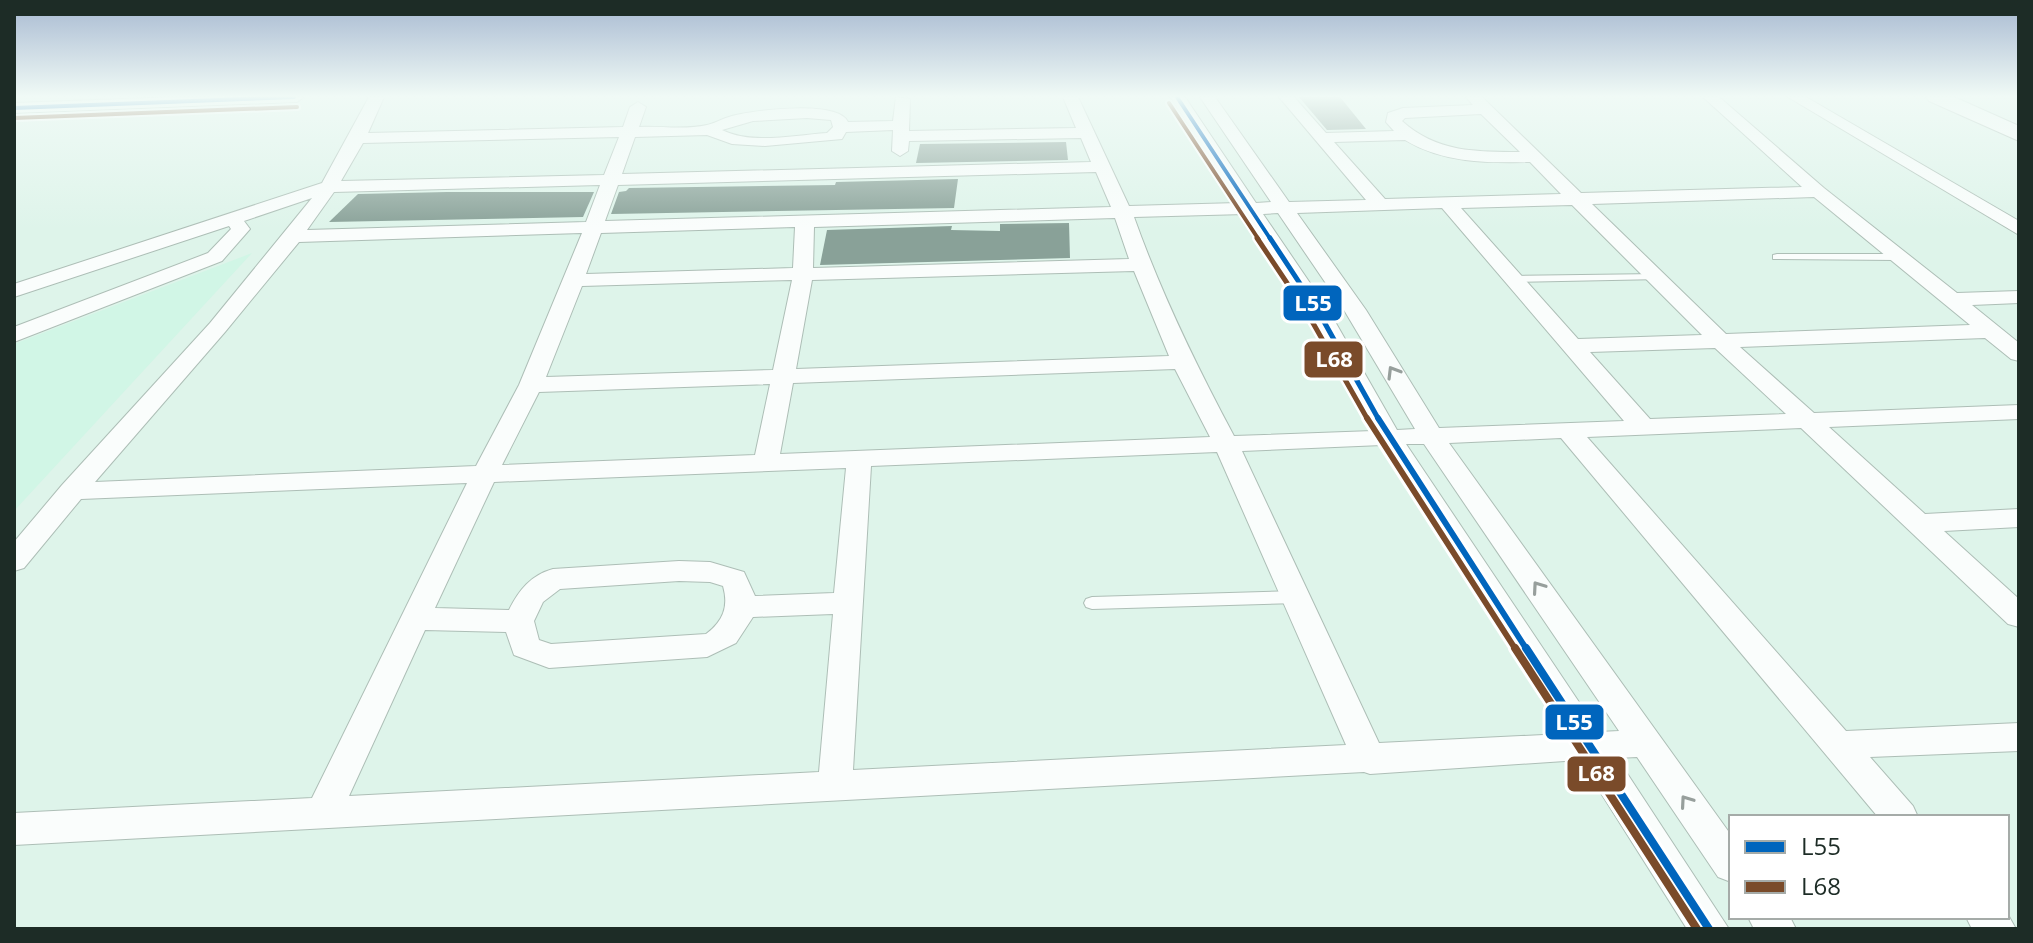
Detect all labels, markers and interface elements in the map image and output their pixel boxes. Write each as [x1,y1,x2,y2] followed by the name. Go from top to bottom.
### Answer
[1282,284,1343,322] line badge: L55
[1294,287,1332,317] text: L55
[1303,340,1364,379] line badge: L68
[1315,343,1353,373] text: L68
[1387,366,1403,381] one-way arrow
[1533,582,1548,596] one-way arrow
[1544,703,1605,741] line badge: L55
[1555,706,1593,736] text: L55
[1566,755,1627,793] line badge: L68
[1577,757,1615,787] text: L68
[1681,795,1696,809] one-way arrow
[1729,815,2009,919] legend
[1801,829,1841,862] text: L55
[1801,869,1841,902] text: L68

